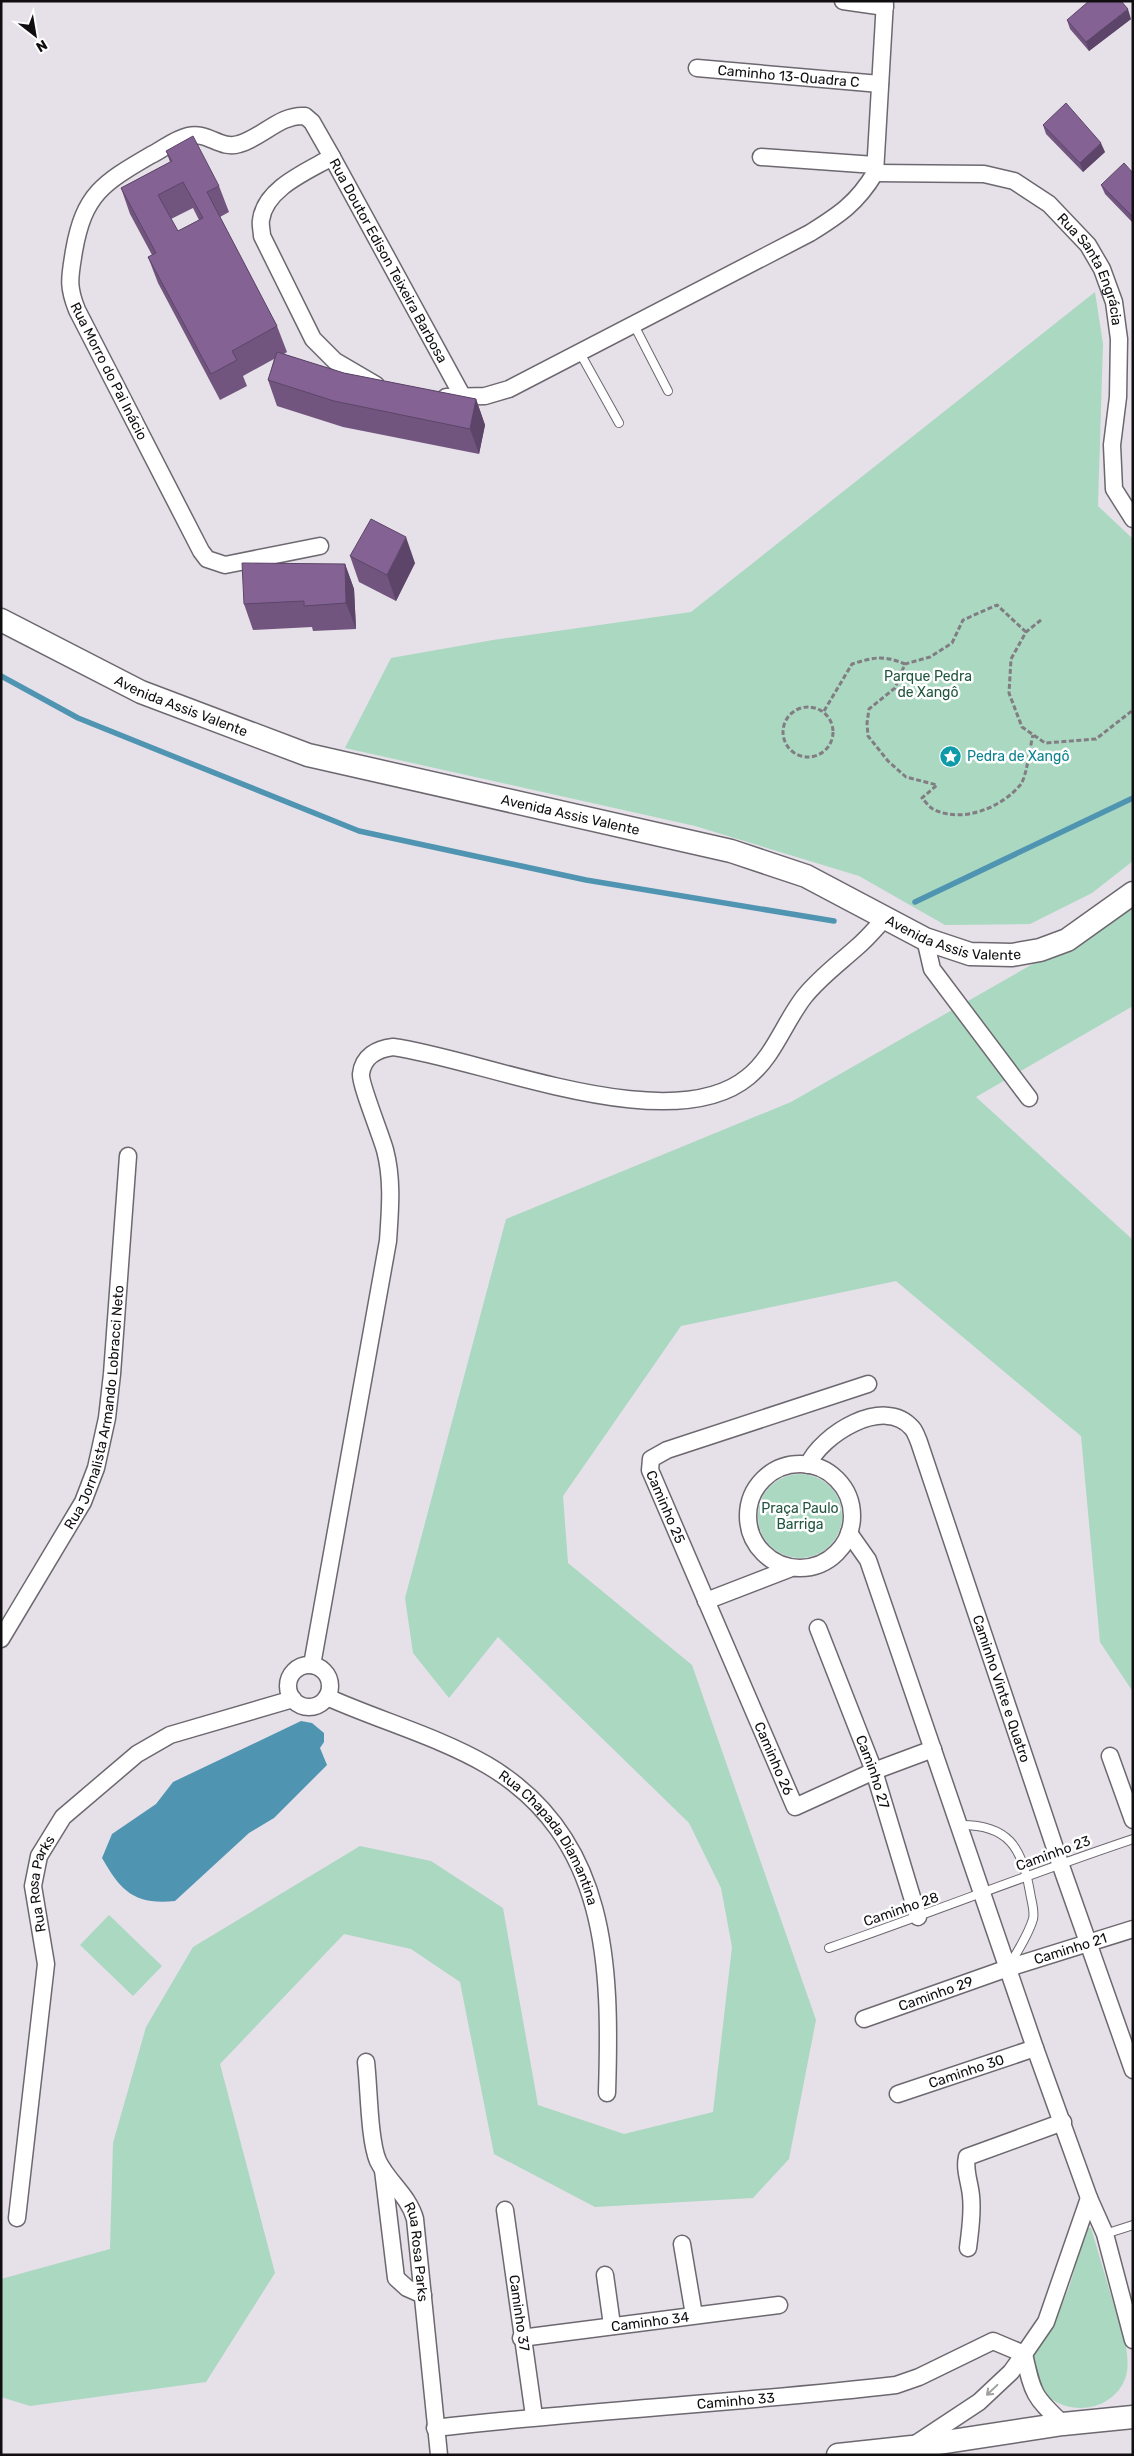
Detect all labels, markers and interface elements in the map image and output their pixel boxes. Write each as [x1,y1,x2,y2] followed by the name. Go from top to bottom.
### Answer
[10,10,60,60] north arrow
[33,36,50,56] text: N
[717,62,860,91] street label: Caminho 13-Quadra C
[325,156,451,366] street label: Rua Doutor Edison Teixeira Barbosa
[1053,210,1125,327] street label: Rua Santa Engrácia
[66,300,151,443] street label: Rua Morro do Pai Inácio
[884,668,972,701] park label: Parque Pedra de Xangô
[112,672,250,741] street label: Avenida Assis Valente
[939,744,963,768] place icon: Pedra de Xangô
[967,748,1069,765] place label: Pedra de Xangô
[499,791,641,839] street label: Avenida Assis Valente
[883,912,1023,964] street label: Avenida Assis Valente
[61,1285,127,1533] street label: Rua Jornalista Armando Lobracci Neto
[642,1468,689,1546] street label: Caminho 25
[761,1500,839,1533] park label: Praça Paulo Barriga
[969,1613,1034,1765] street label: Caminho Vinte e Quatro
[750,1719,797,1798] street label: Caminho 26
[852,1733,893,1811] street label: Caminho 27
[495,1767,601,1907] street label: Rua Chapada Diamantina
[25,1832,59,1934] street label: Rua Rosa Parks
[1014,1832,1093,1875] street label: Caminho 23
[861,1889,941,1930] street label: Caminho 28
[1032,1930,1109,1968] street label: Caminho 21
[896,1973,975,2015] street label: Caminho 29
[926,2051,1007,2092] street label: Caminho 30
[400,2199,431,2302] street label: Rua Rosa Parks
[505,2274,533,2352] street label: Caminho 37
[610,2309,690,2335] street label: Caminho 34
[985,2384,998,2396] one-way arrow
[696,2389,776,2413] street label: Caminho 33

